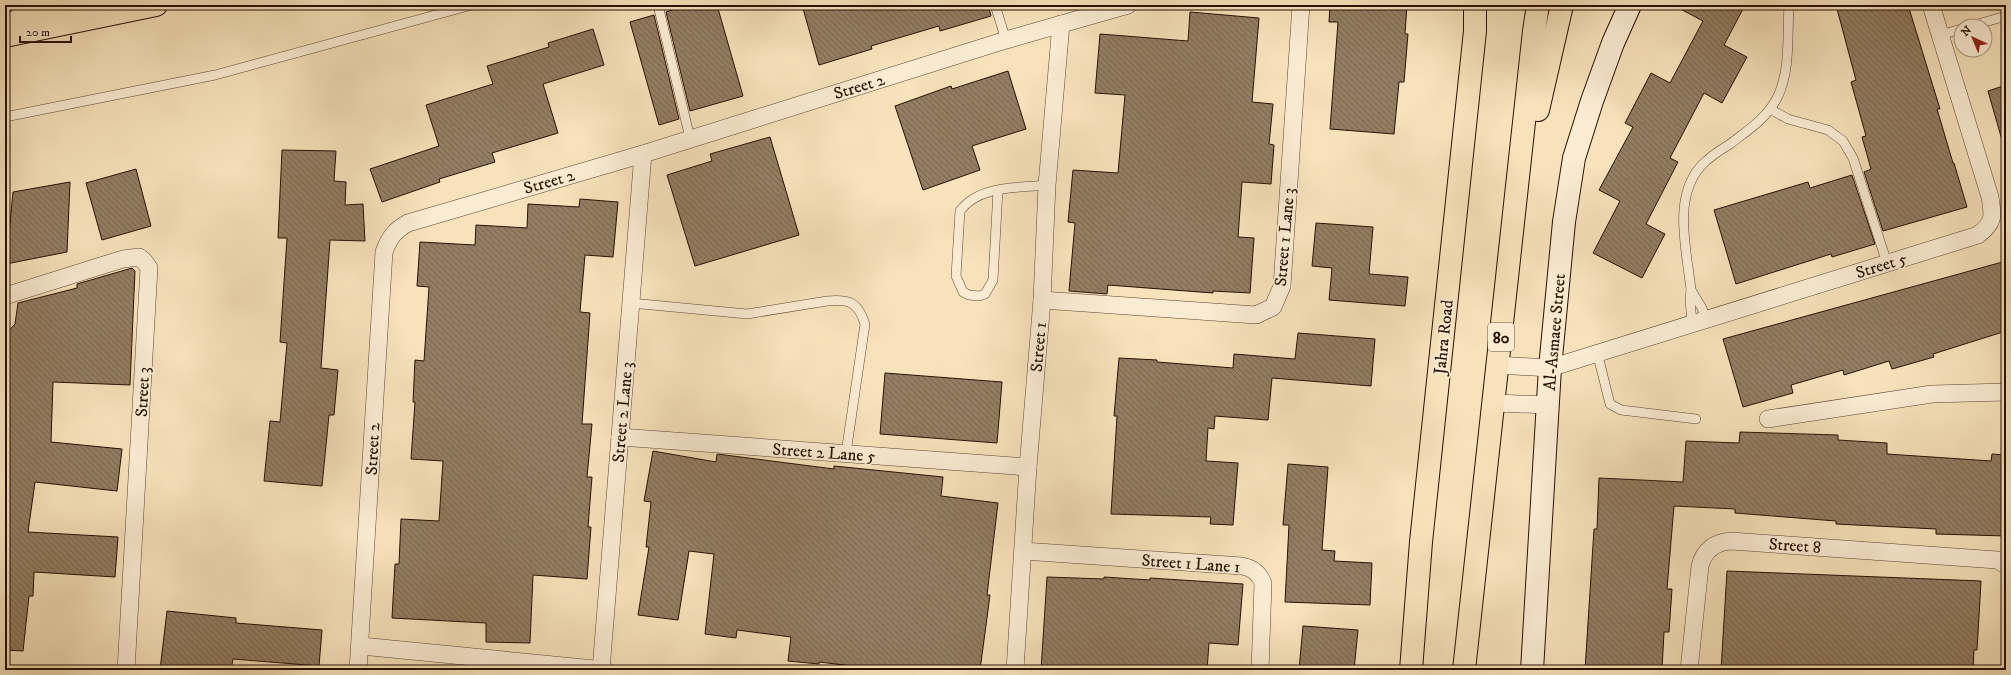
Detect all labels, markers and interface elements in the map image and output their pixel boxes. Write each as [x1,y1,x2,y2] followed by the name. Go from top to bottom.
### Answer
[20,18,71,44] scale bar
[1953,18,1993,58] north arrow
[1959,23,1975,40] text: N
[26,25,50,40] text: 20 m
[831,69,888,105] street label: Street 2
[521,164,578,200] street label: Street 2
[1270,187,1300,287] street label: Street 1 Lane 3
[1853,248,1910,284] street label: Street 5
[1539,272,1571,391] street label: Al-Asmaee Street
[1429,298,1459,378] street label: Jahra Road
[1026,321,1052,373] street label: Street 1
[1488,323,1514,351] road number: 80
[608,361,638,463] street label: Street 2 Lane 3
[131,366,155,418] street label: Street 3
[361,422,385,476] street label: Street 2
[772,438,877,468] street label: Street 2 Lane 5
[1768,533,1822,559] street label: Street 8
[1141,550,1241,578] street label: Street 1 Lane 1

